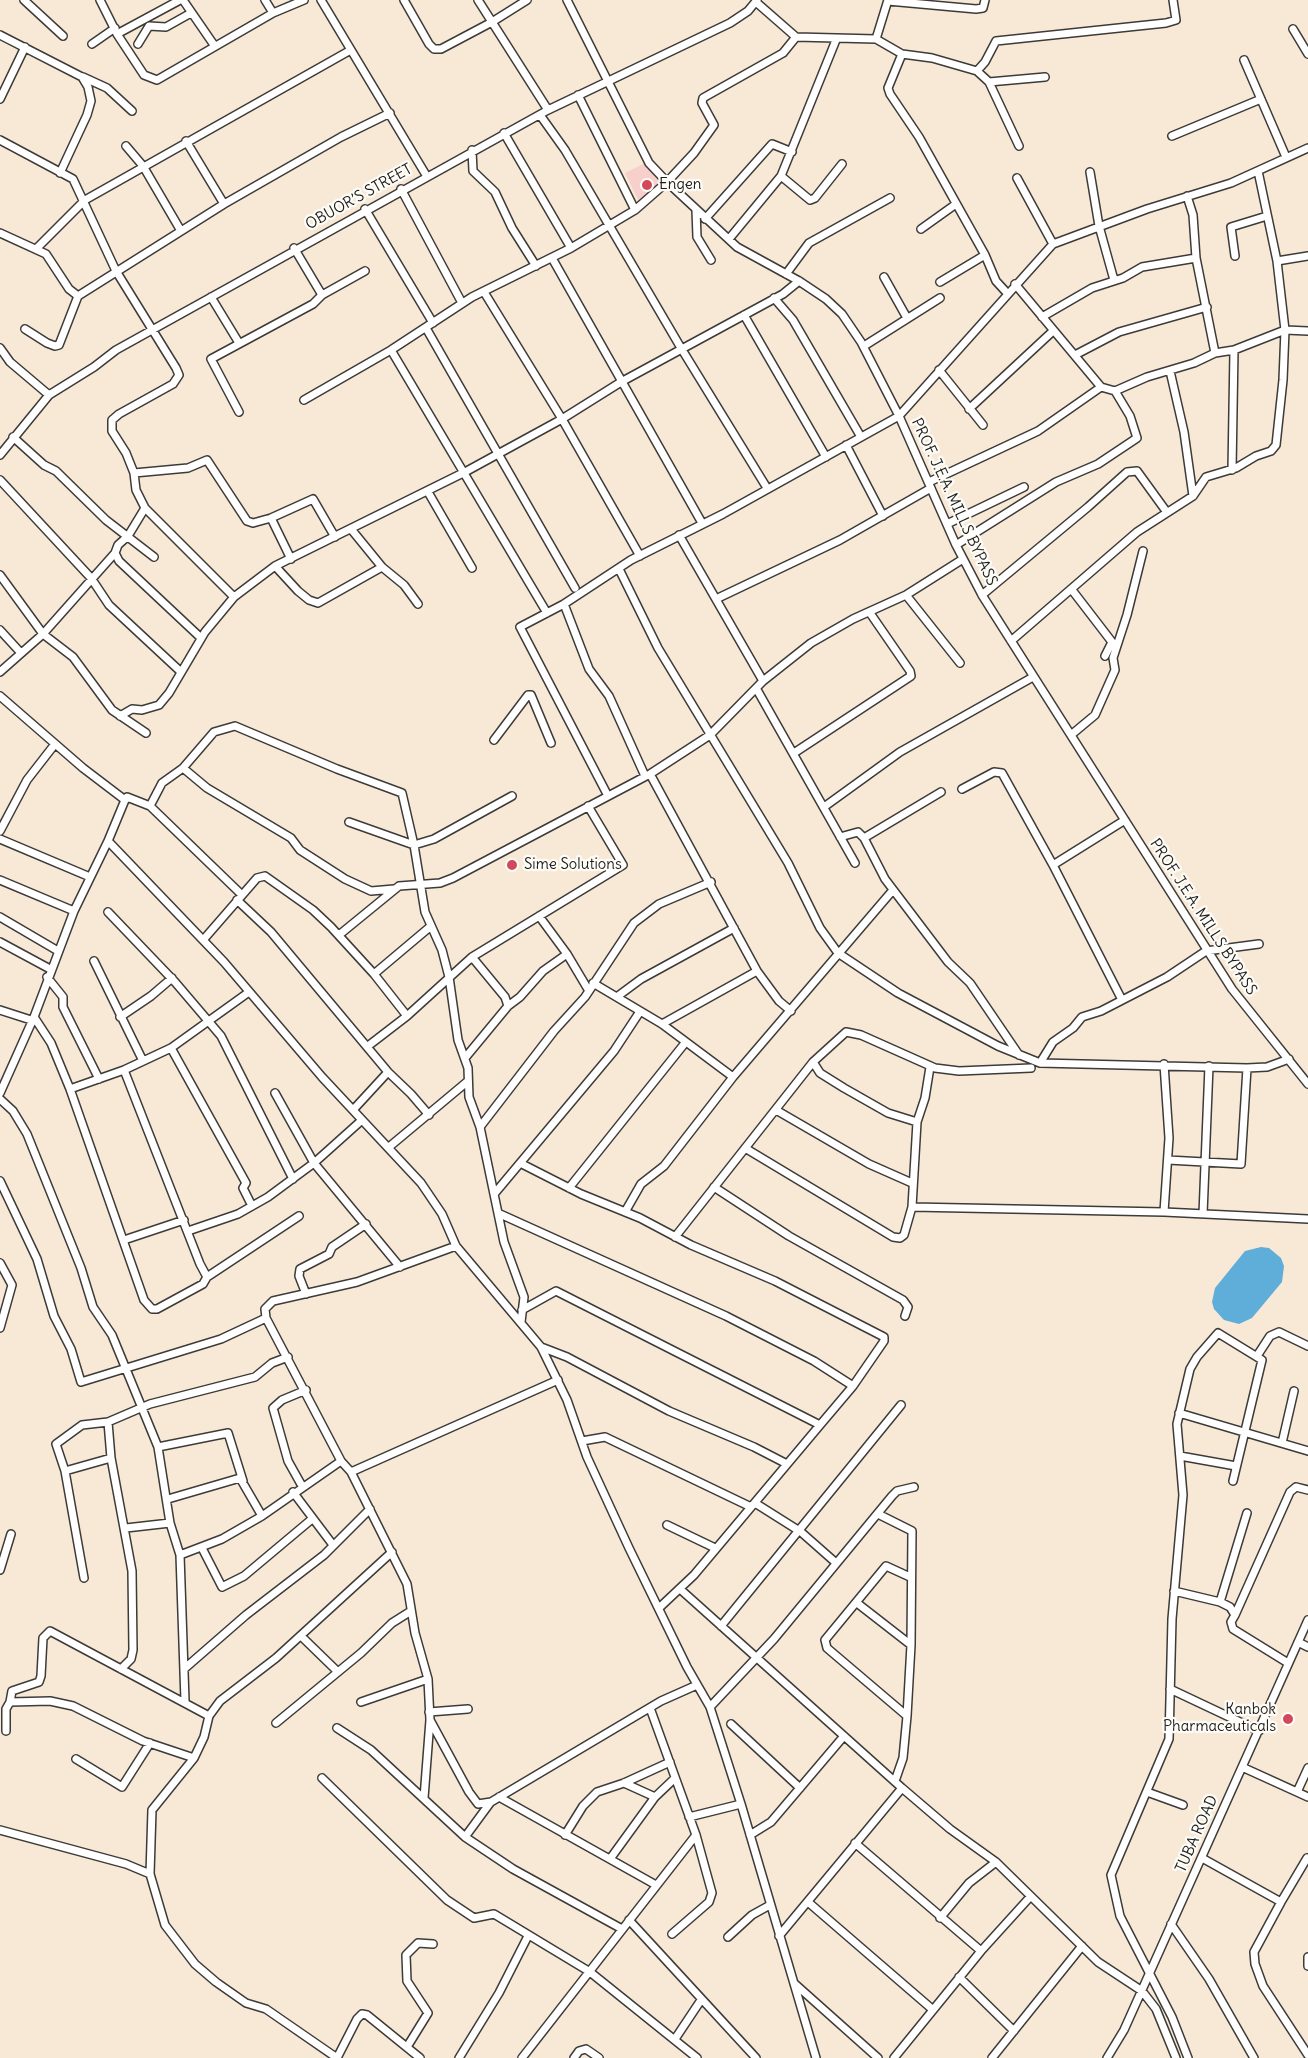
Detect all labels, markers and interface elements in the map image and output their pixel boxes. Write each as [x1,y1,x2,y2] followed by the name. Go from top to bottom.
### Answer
[303,160,415,234] street label: OBUOR’S STREET
[659,176,702,194] place label: Engen
[640,178,654,192] marker: Engen
[907,415,1001,589] street label: PROF. J.E.A. MILLS BYPASS
[1146,835,1260,999] street label: PROF. J.E.A. MILLS BYPASS
[524,856,622,874] place label: Sime Solutions
[505,858,519,872] marker: Sime Solutions
[1163,1701,1276,1736] place label: Kanbok Pharmaceuticals
[1281,1712,1295,1726] marker: Kanbok Pharmaceuticals
[1172,1793,1222,1875] street label: TUBA ROAD

